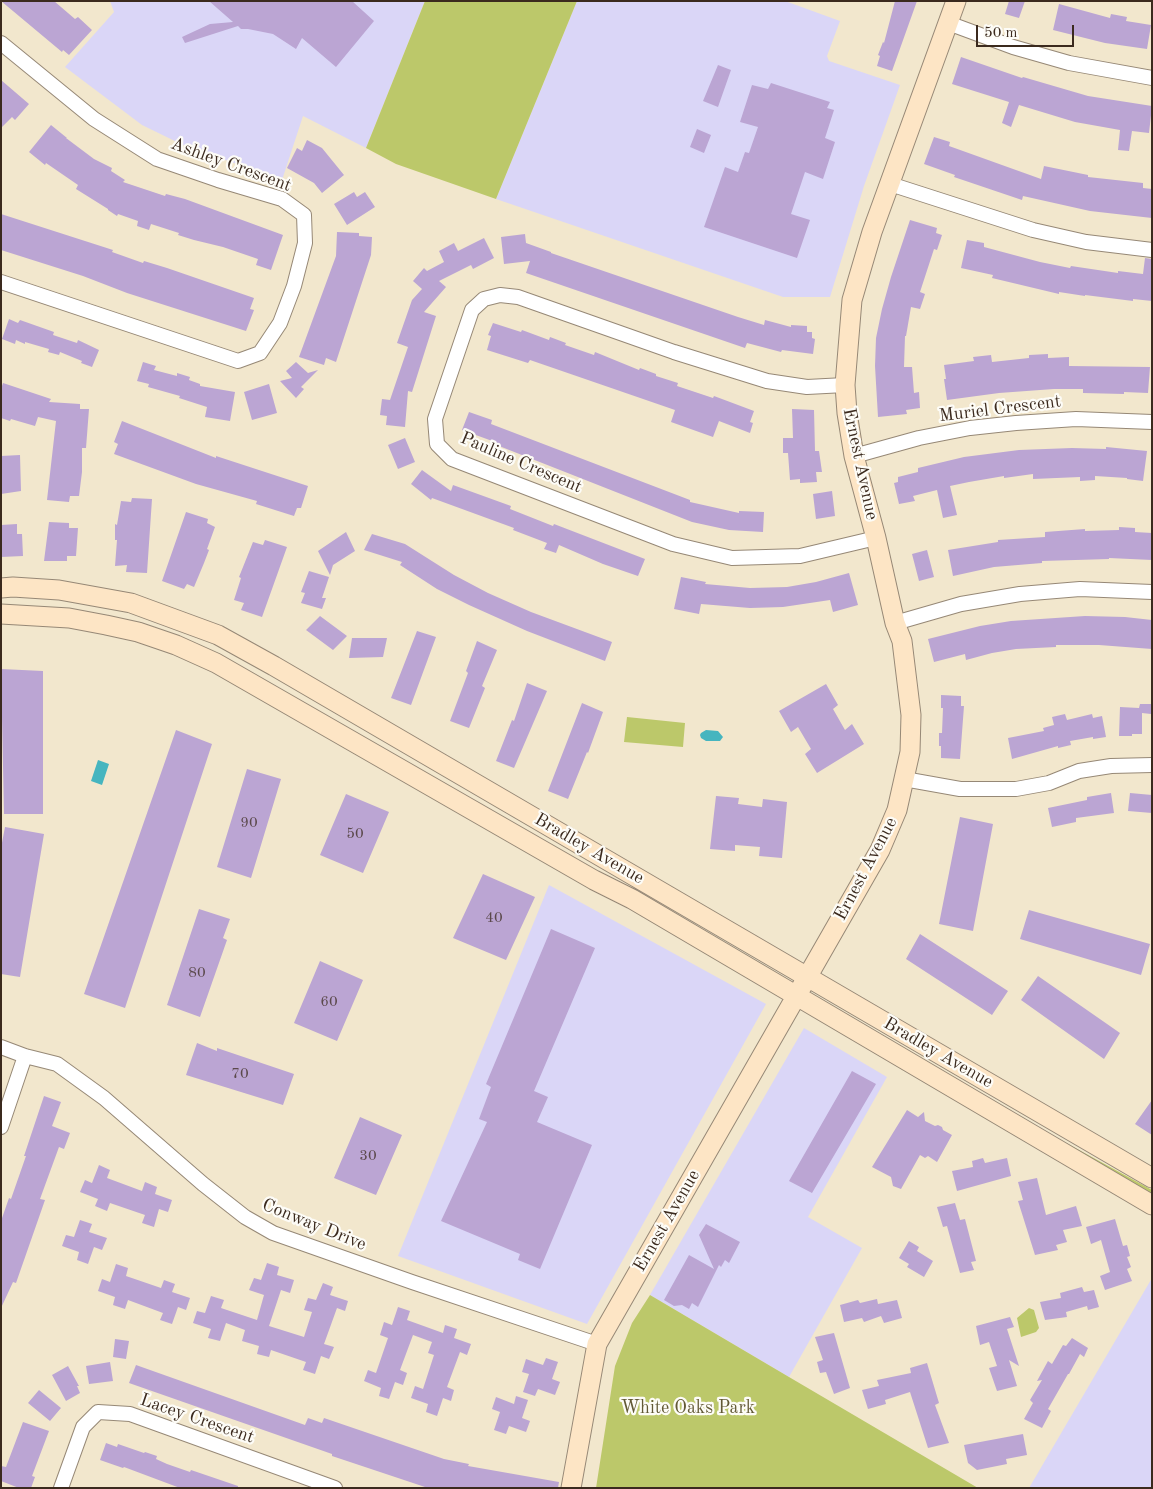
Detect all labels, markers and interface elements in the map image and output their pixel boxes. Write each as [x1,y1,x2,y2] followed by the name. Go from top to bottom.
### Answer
[978,15,1076,47] scale bar
[984,26,1018,41] text: 50 m
[168,133,294,197] street label: Ashley Crescent
[938,391,1062,427] street label: Muriel Crescent
[838,406,882,522] street label: Ernest Avenue
[457,428,585,498] street label: Pauline Crescent
[530,809,648,889] street label: Bradley Avenue
[240,814,258,832] house number: 90
[830,814,902,924] street label: Ernest Avenue
[346,825,364,843] house number: 50
[485,909,503,927] house number: 40
[188,964,206,982] house number: 80
[320,993,338,1011] house number: 60
[879,1013,997,1093] street label: Bradley Avenue
[231,1065,249,1083] house number: 70
[359,1147,377,1165] house number: 30
[629,1166,705,1276] street label: Ernest Avenue
[259,1194,369,1256] street label: Conway Drive
[137,1389,257,1449] street label: Lacey Crescent
[621,1397,755,1419] park label: White Oaks Park

